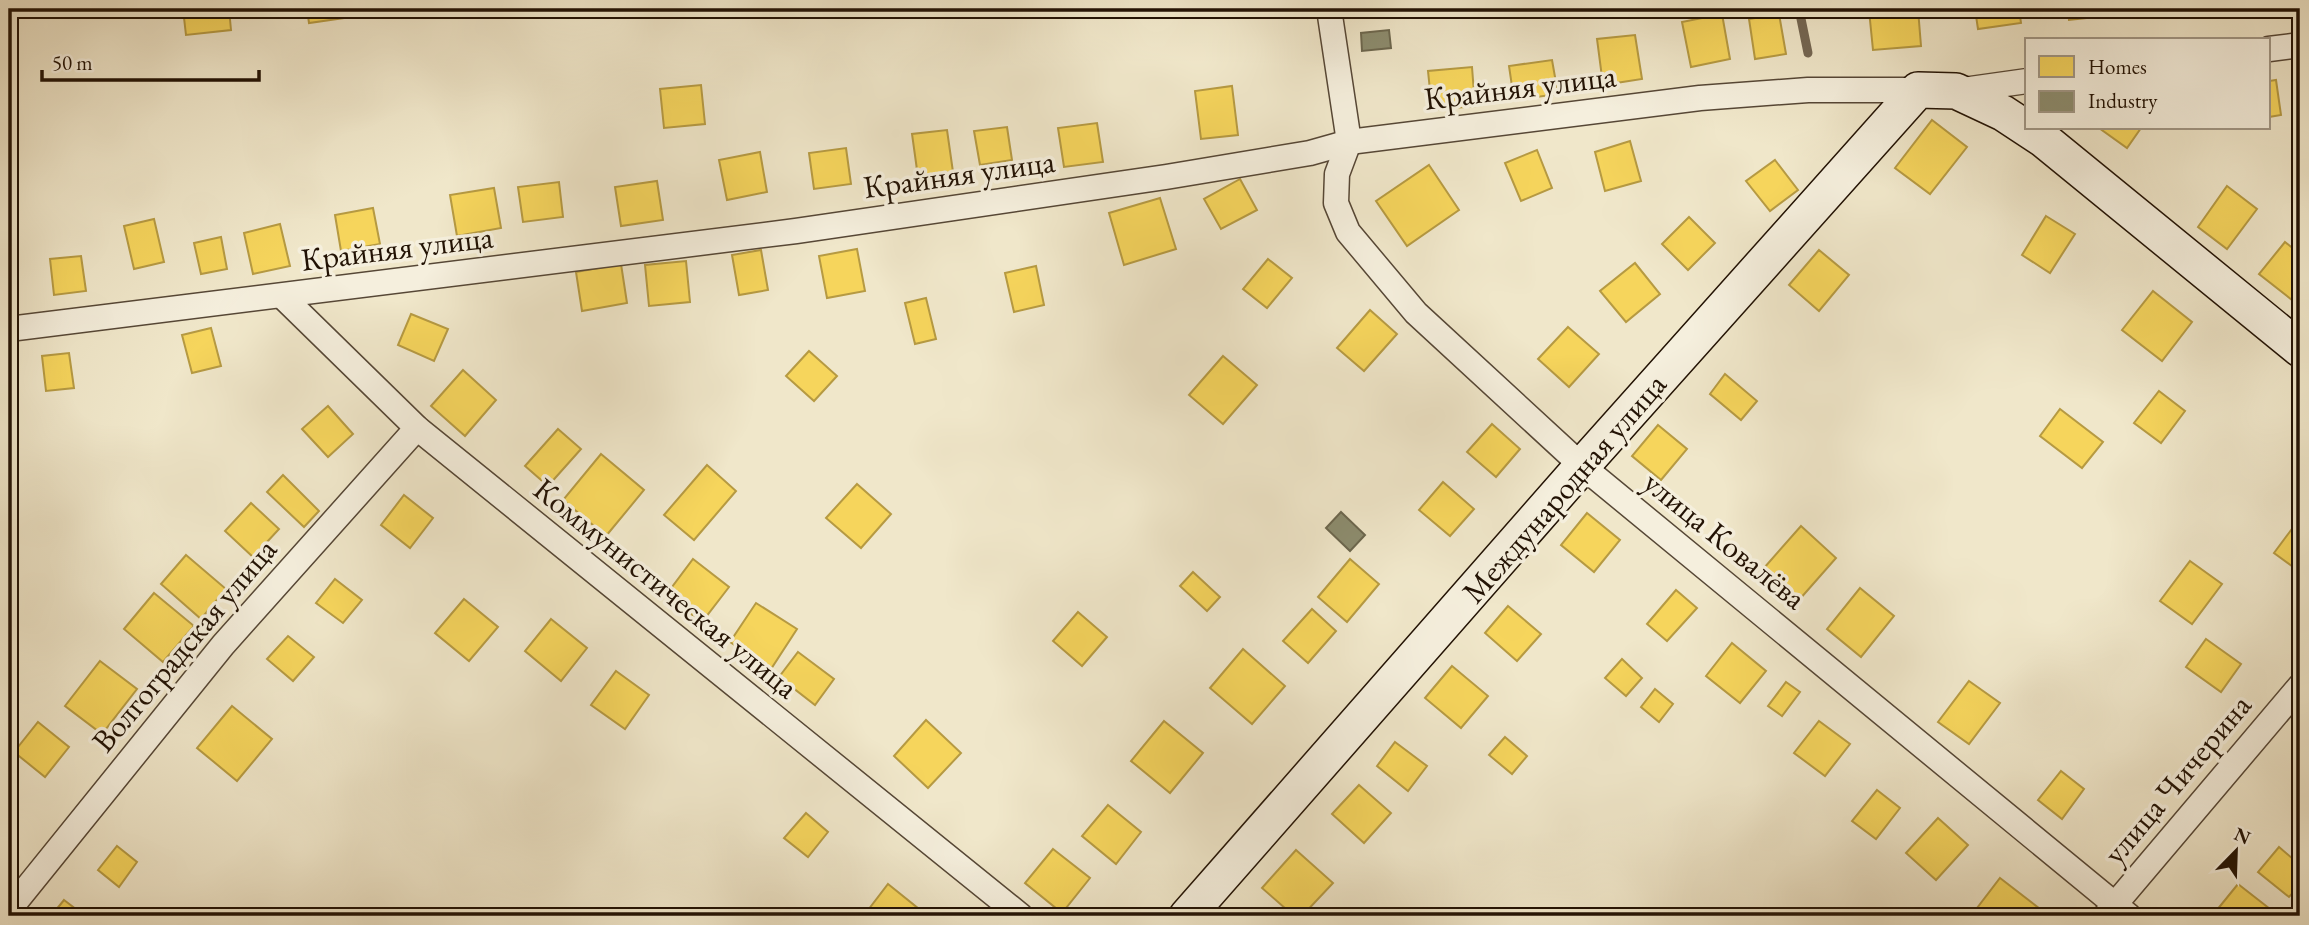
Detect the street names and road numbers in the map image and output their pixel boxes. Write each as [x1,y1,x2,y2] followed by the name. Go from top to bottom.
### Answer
[1422,54,1619,120] street label: Крайняя улица
[860,140,1058,208] street label: Крайняя улица
[299,215,496,281] street label: Крайняя улица
[1452,364,1676,612] street label: Международная улица
[1635,461,1815,619] street label: улица Ковалёва
[525,468,807,708] street label: Коммунистическая улица
[82,529,286,761] street label: Волгоградская улица
[2094,685,2261,873] street label: улица Чичерина

